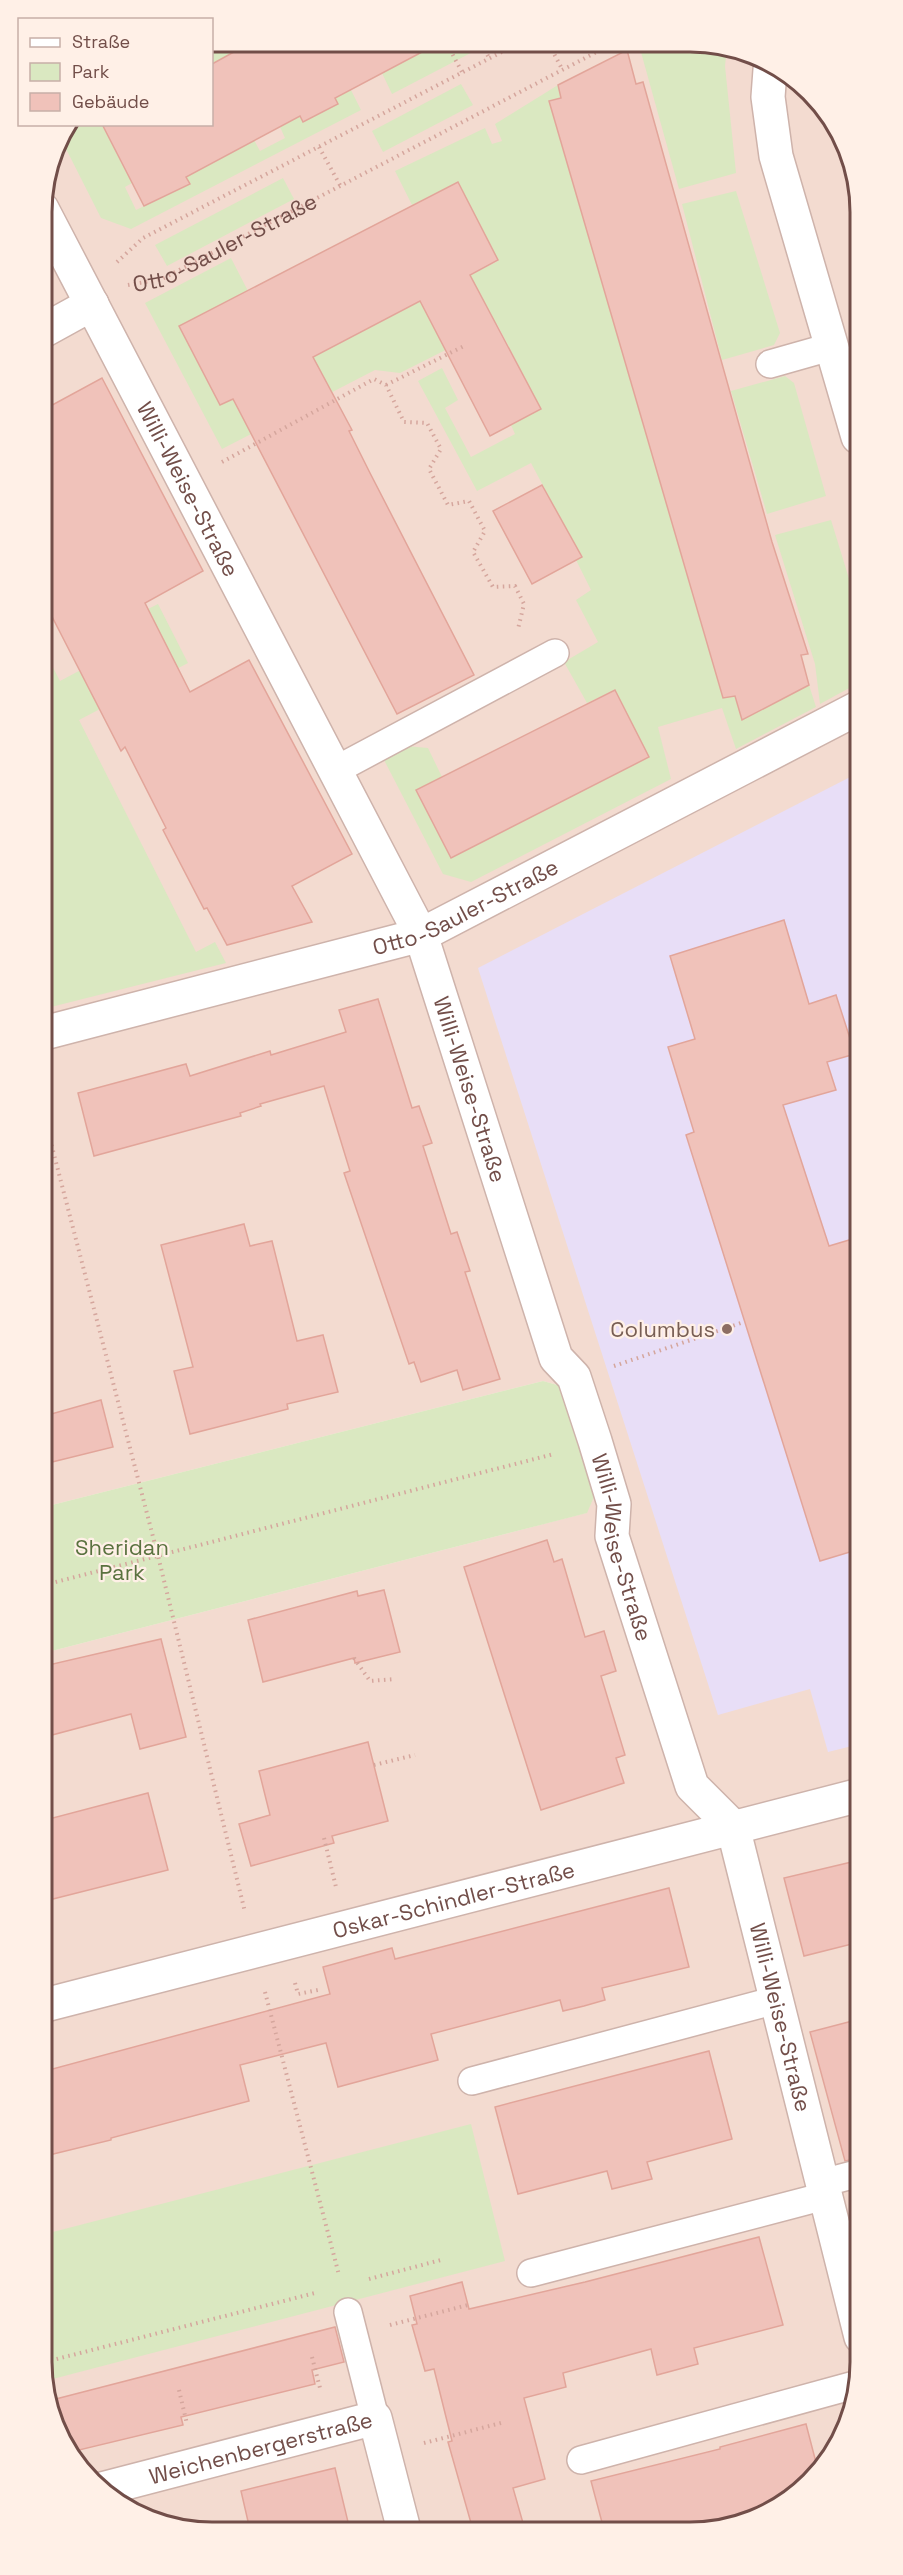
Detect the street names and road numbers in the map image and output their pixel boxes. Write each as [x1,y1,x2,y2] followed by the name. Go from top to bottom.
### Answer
[130,187,321,298] street label: Otto-Sauler-Straße
[131,397,245,581] street label: Willi-Weise-Straße
[369,852,563,961] street label: Otto-Sauler-Straße
[428,993,513,1186] street label: Willi-Weise-Straße
[586,1450,659,1644] street label: Willi-Weise-Straße
[330,1855,578,1944] street label: Oskar-Schindler-Straße
[744,1920,818,2115] street label: Willi-Weise-Straße
[146,2405,375,2490] street label: Weichenbergerstraße

